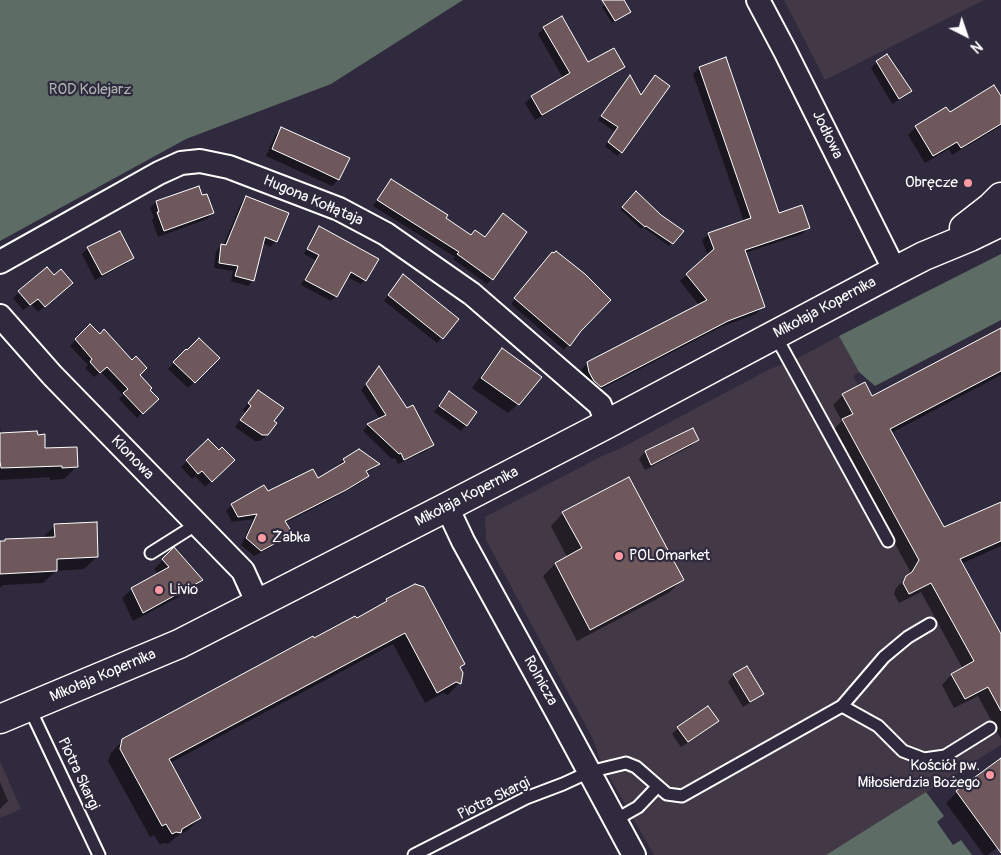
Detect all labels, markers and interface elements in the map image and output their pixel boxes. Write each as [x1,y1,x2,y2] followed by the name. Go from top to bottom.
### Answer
[941,10,991,60] north arrow
[967,37,985,56] text: N
[49,81,131,99] park label: ROD Kolejarz
[808,108,846,162] street label: Jodłowa
[260,172,366,230] street label: Hugona Kołłątaja
[905,174,958,192] place label: Obręcze
[962,177,974,189] marker: Obręcze
[771,273,879,343] street label: Mikołaja Kopernika
[107,432,157,484] street label: Klonowa
[412,463,522,531] street label: Mikołaja Kopernika
[272,529,310,547] place label: Żabka
[256,532,268,544] marker: Żabka
[629,547,710,565] place label: POLOmarket
[613,550,625,562] marker: POLOmarket
[169,581,198,599] place label: Livio
[153,584,165,596] marker: Livio
[47,646,159,706] street label: Mikołaja Kopernika
[519,653,561,709] street label: Rolnicza
[53,735,103,813] street label: Piotra Skargi
[858,757,980,792] place label: Kościół pw. Miłosierdzia Bożego
[984,769,996,781] marker: Kościół pw. Miłosierdzia Bożego
[455,774,533,824] street label: Piotra Skargi

